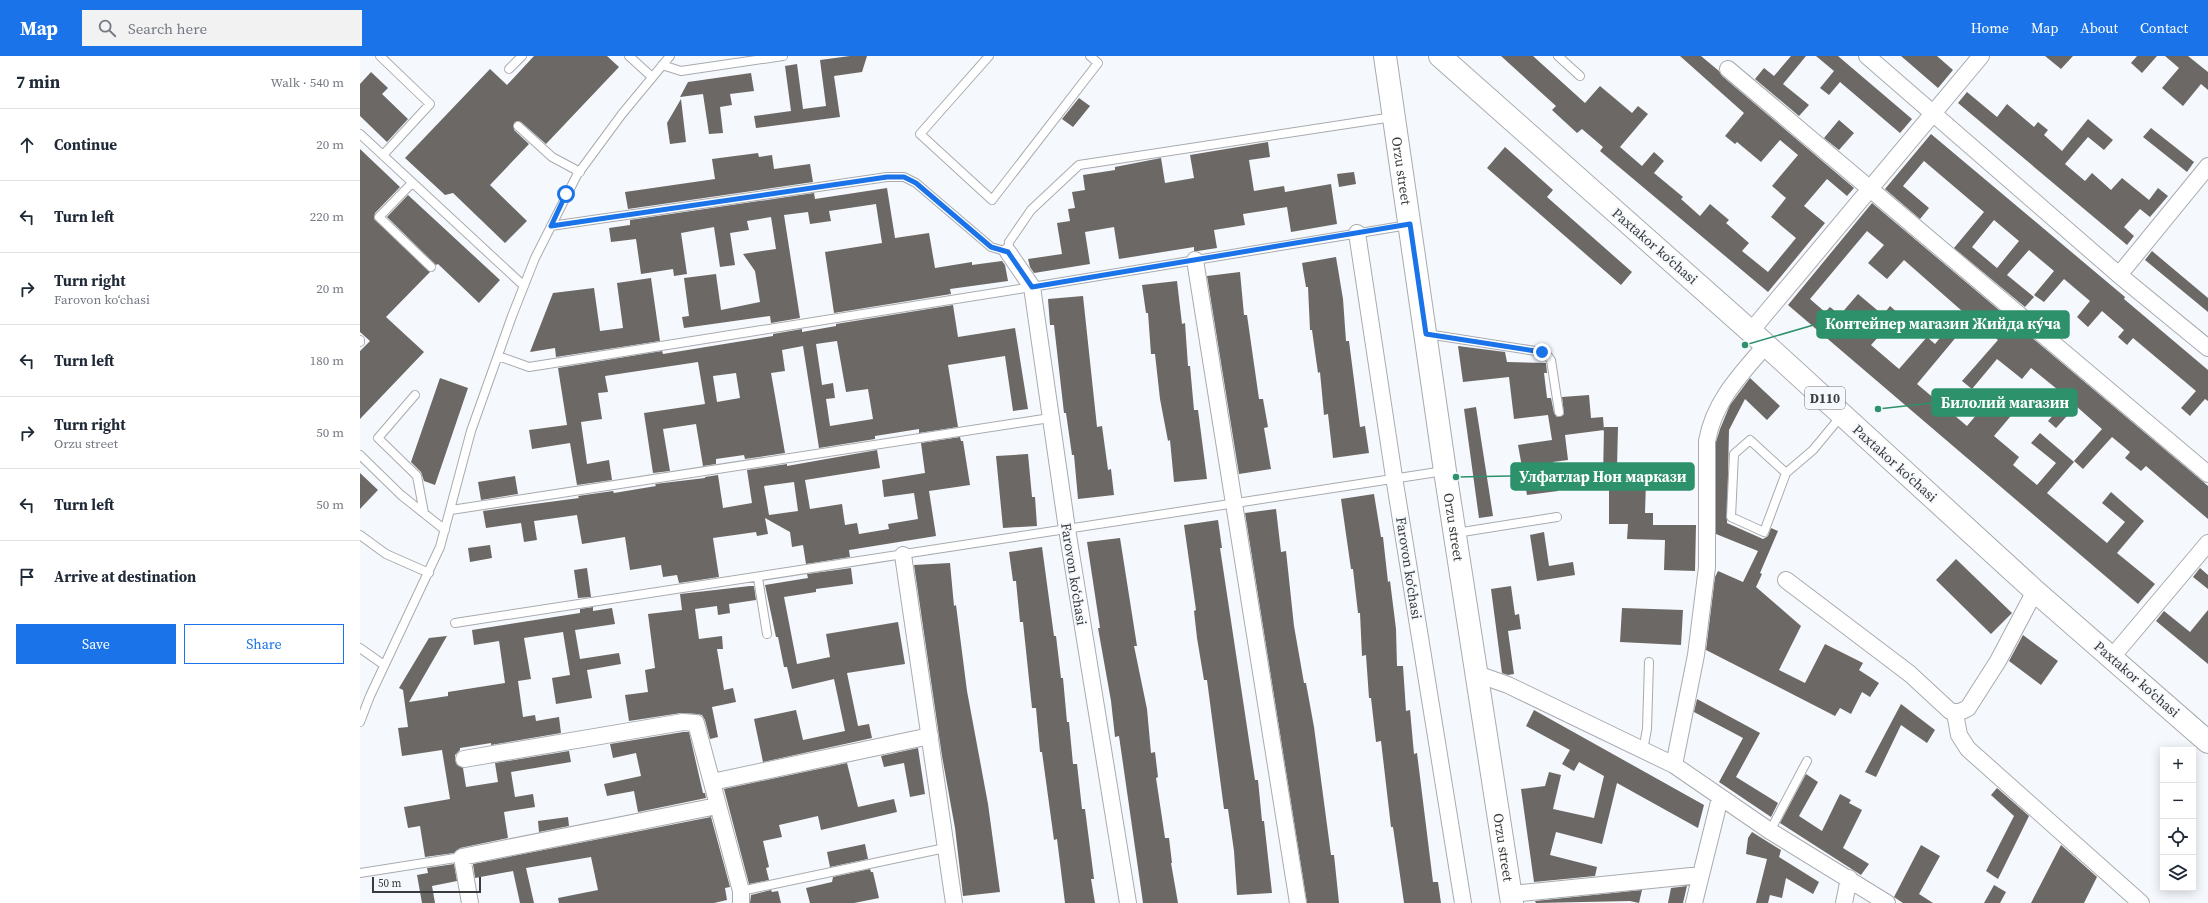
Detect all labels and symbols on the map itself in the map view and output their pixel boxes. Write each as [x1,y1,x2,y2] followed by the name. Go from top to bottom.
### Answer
[1387,135,1416,207] street label: Orzu street
[557,185,575,203] route start
[1608,203,1702,289] street label: Paxtakor koʻchasi
[1817,311,2069,338] callout: Контейнер магазин Жийда ку́ча
[1825,313,2062,334] text: Контейнер магазин Жийда ку́ча
[1533,343,1551,361] route end
[1805,387,1845,409] road number: D110
[1932,389,2077,416] callout: Билолий магазин
[1941,392,2070,413] text: Билолий магазин
[1848,420,1942,506] street label: Paxtakor koʻchasi
[1511,463,1694,490] callout: Улфатлар Нон маркази
[1519,466,1687,487] text: Улфатлар Нон маркази
[1439,491,1469,563] street label: Orzu street
[1391,515,1427,621] street label: Farovon koʻchasi
[1056,521,1092,627] street label: Farovon koʻchasi
[2090,636,2184,722] street label: Paxtakor koʻchasi
[1488,812,1519,883] street label: Orzu street
[372,875,481,894] scale bar

